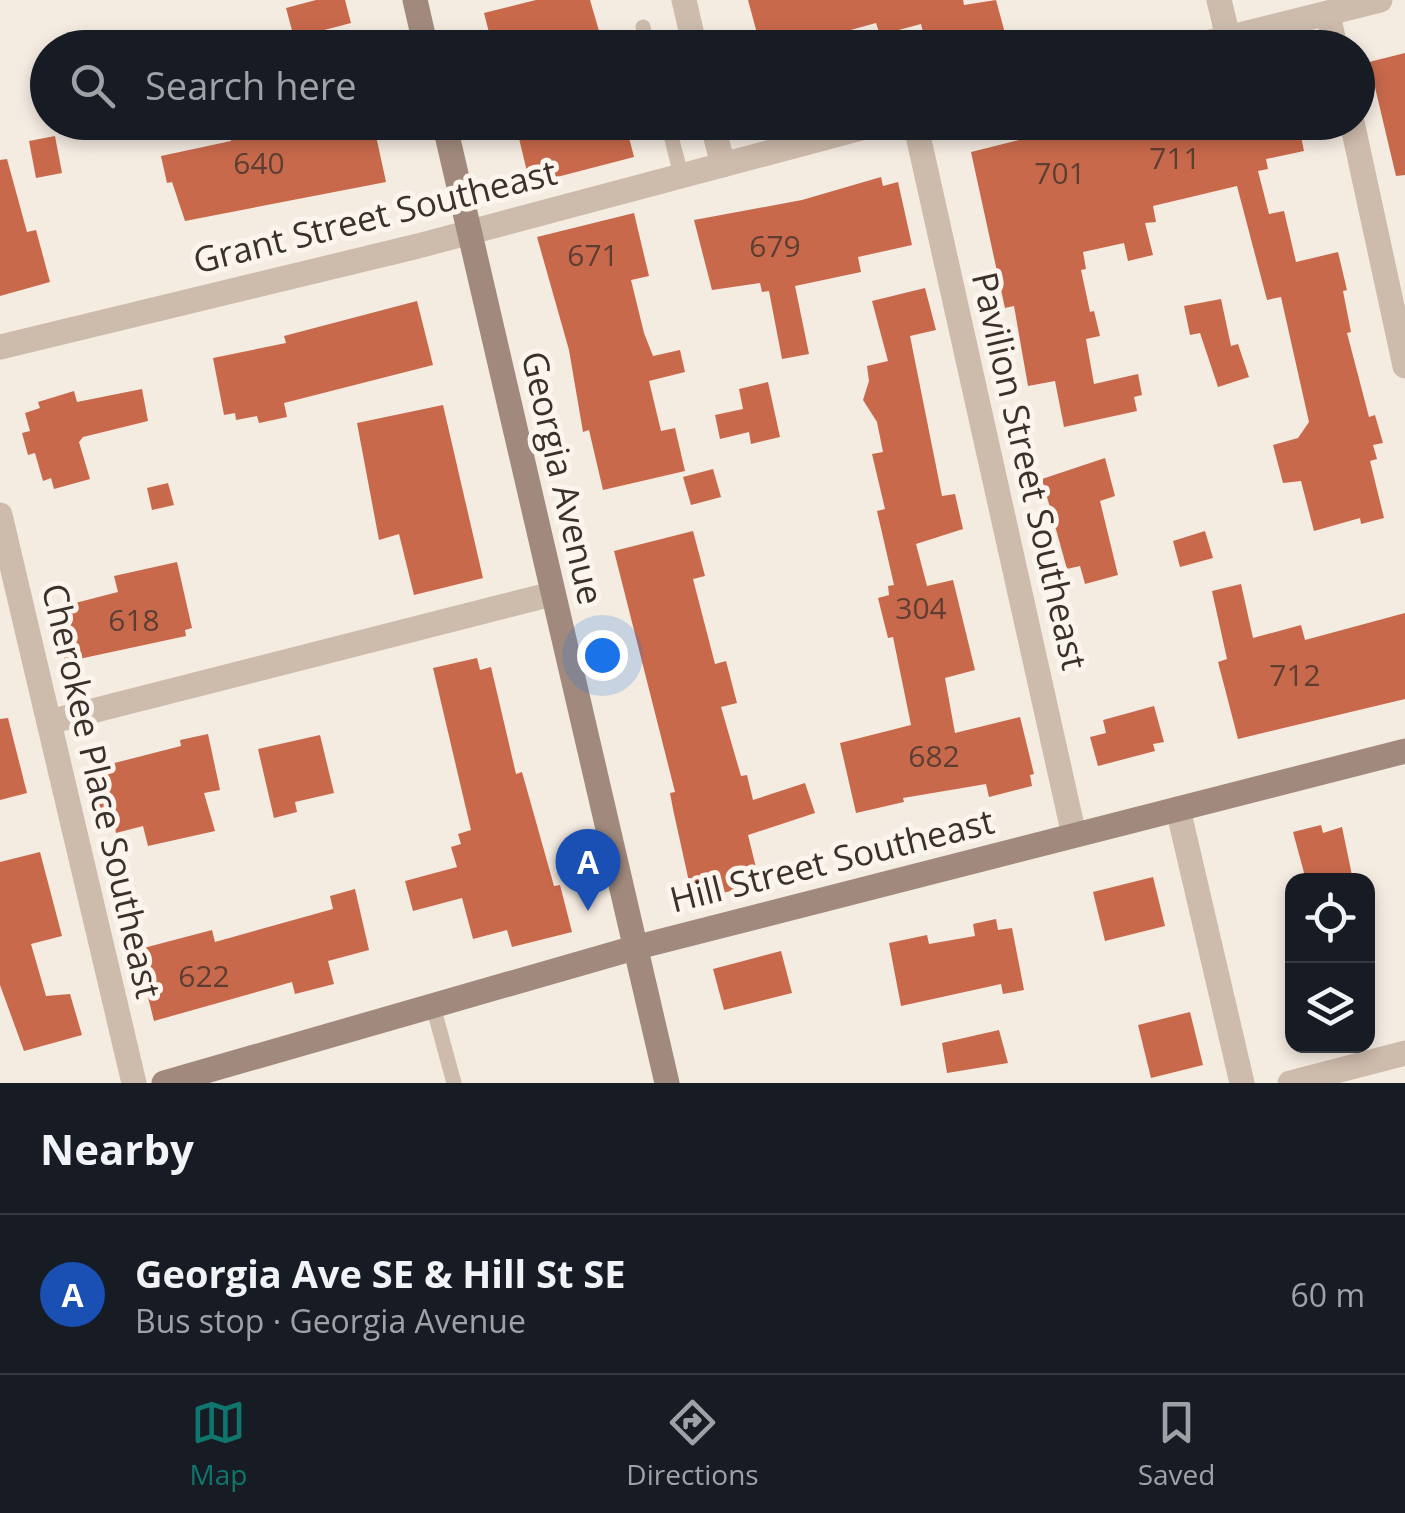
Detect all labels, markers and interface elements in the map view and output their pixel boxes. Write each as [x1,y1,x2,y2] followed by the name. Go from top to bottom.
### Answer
[30,30,1375,140] search box
[65,58,120,113] icon: search
[145,59,357,111] text: Search here
[1149,137,1201,178] house number: 711
[233,142,285,183] house number: 640
[188,148,561,283] street label: Grant Street Southeast
[1034,152,1086,193] house number: 701
[749,225,801,266] house number: 679
[567,234,619,275] house number: 671
[962,267,1099,674] street label: Pavilion Street Southeast
[511,346,615,609] street label: Georgia Avenue
[32,579,173,1003] street label: Cherokee Place Southeast
[895,587,947,628] house number: 304
[108,599,160,640] house number: 618
[577,630,628,681] your location
[1269,654,1321,695] house number: 712
[908,735,960,776] house number: 682
[665,797,998,923] street label: Hill Street Southeast
[556,828,620,911] pin: A
[1285,873,1375,1053] map controls
[1285,873,1375,963] button: locate
[178,955,230,996] house number: 622
[1285,963,1375,1053] button: layers
[40,1120,194,1177] text: Nearby
[135,1247,626,1299] text: Georgia Ave SE & Hill St SE
[61,1273,84,1316] text: A
[1290,1273,1365,1316] text: 60 m
[135,1299,526,1342] text: Bus stop · Georgia Avenue
[189,1395,247,1493] tab: Map
[626,1395,759,1493] tab: Directions
[1138,1395,1215,1493] tab: Saved

